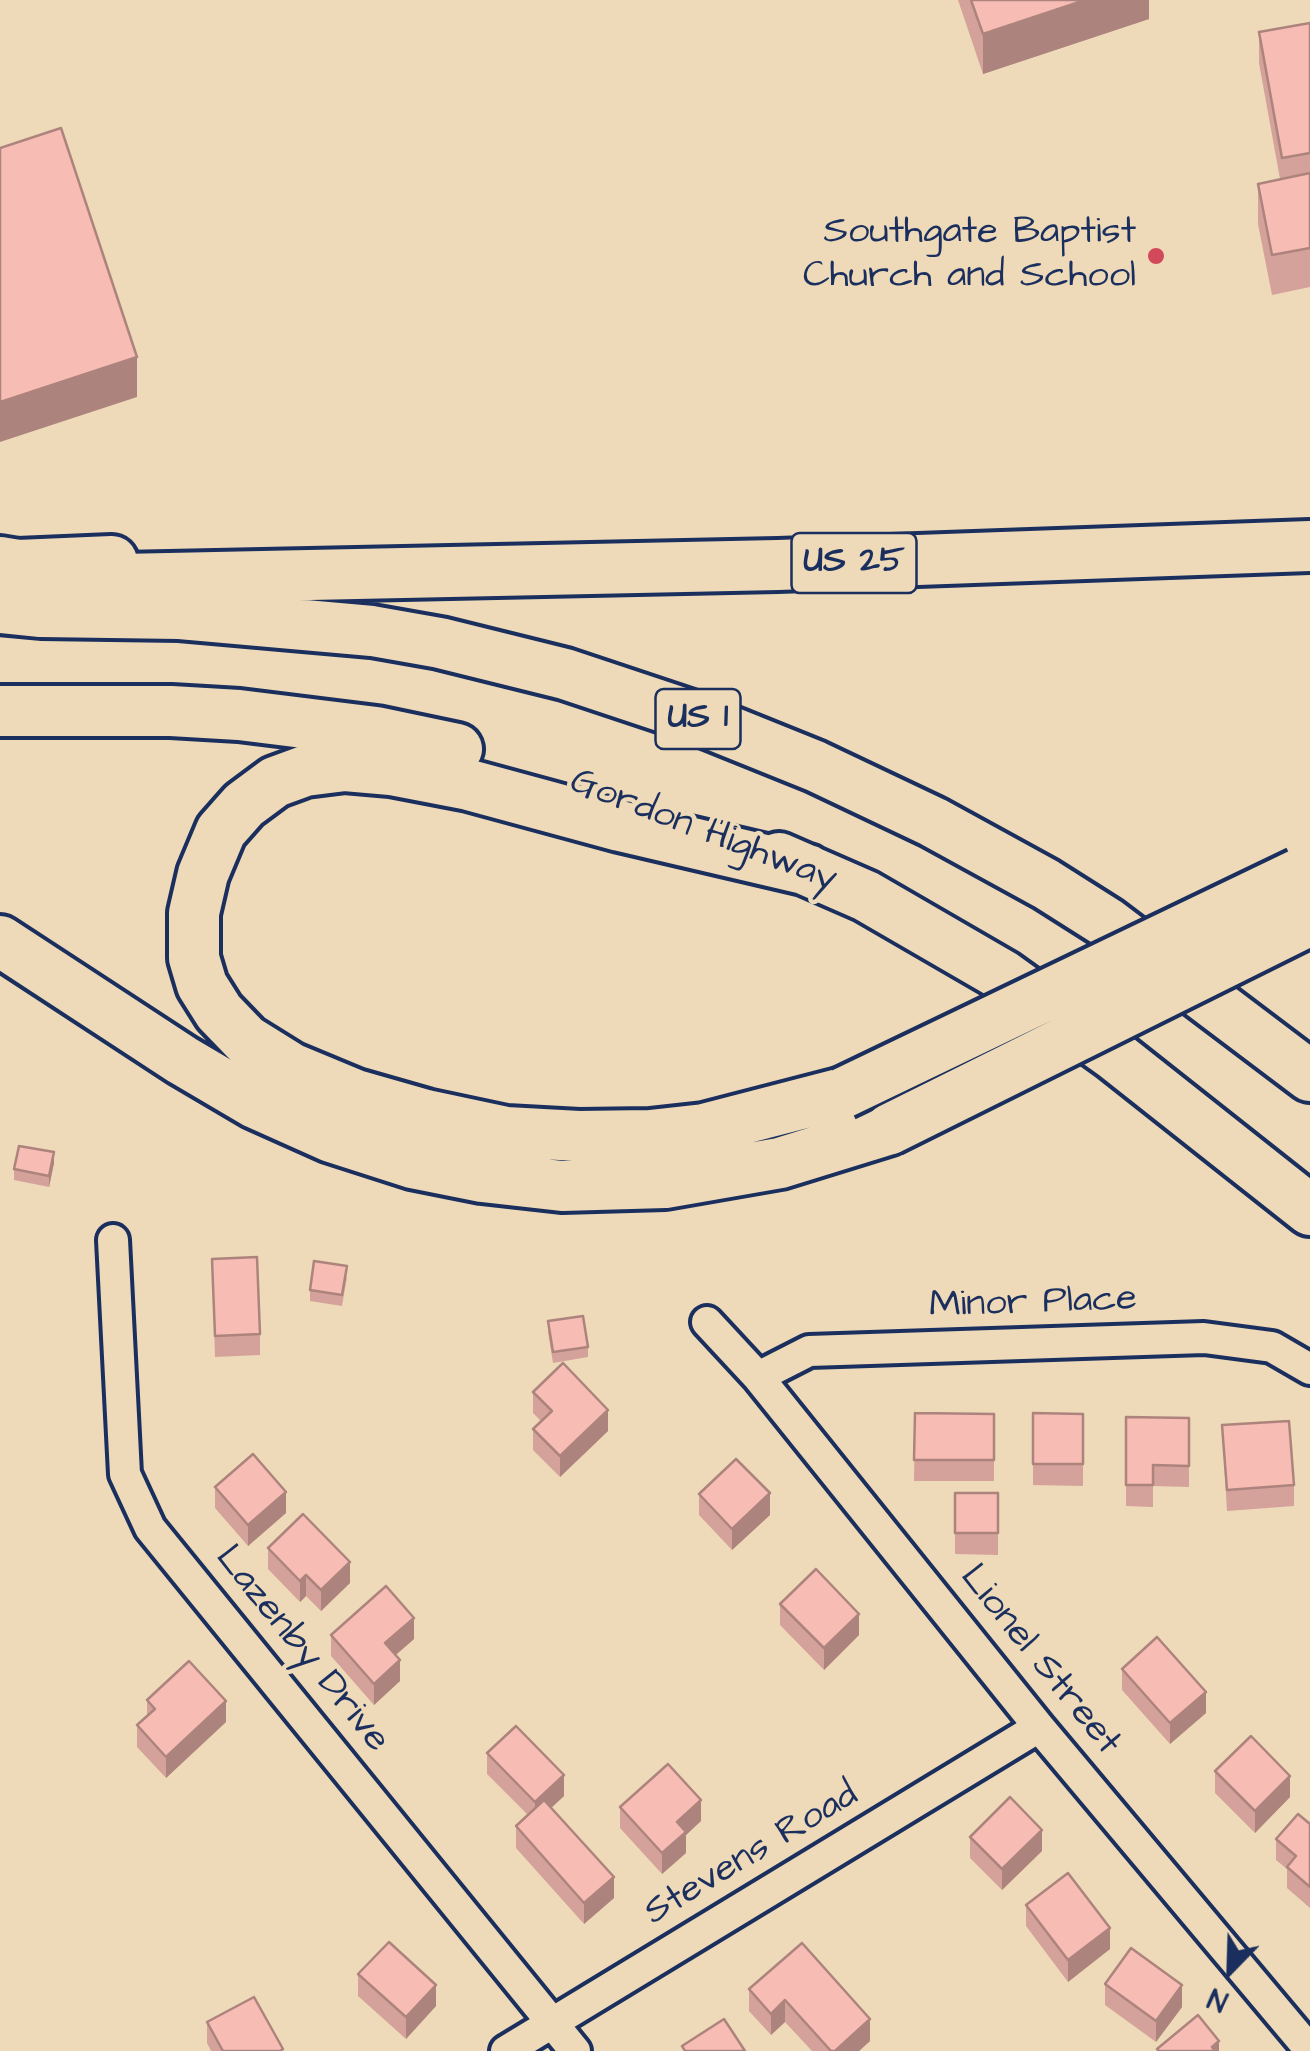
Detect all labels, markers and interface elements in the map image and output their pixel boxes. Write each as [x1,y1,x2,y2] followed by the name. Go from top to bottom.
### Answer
[803,211,1136,300] place label: Southgate Baptist Church and School
[1145,245,1167,267] marker: Southgate Baptist Church and School
[792,533,916,593] road number: US 25
[656,689,740,749] road number: US 1
[563,760,843,904] street label: Gordon Highway
[928,1278,1138,1330] street label: Minor Place
[204,1537,398,1763] street label: Lazenby Drive
[948,1557,1130,1765] street label: Lionel Street
[637,1773,867,1937] street label: Stevens Road
[1180,1921,1280,2021] north arrow
[1202,1978,1234,2020] text: N

